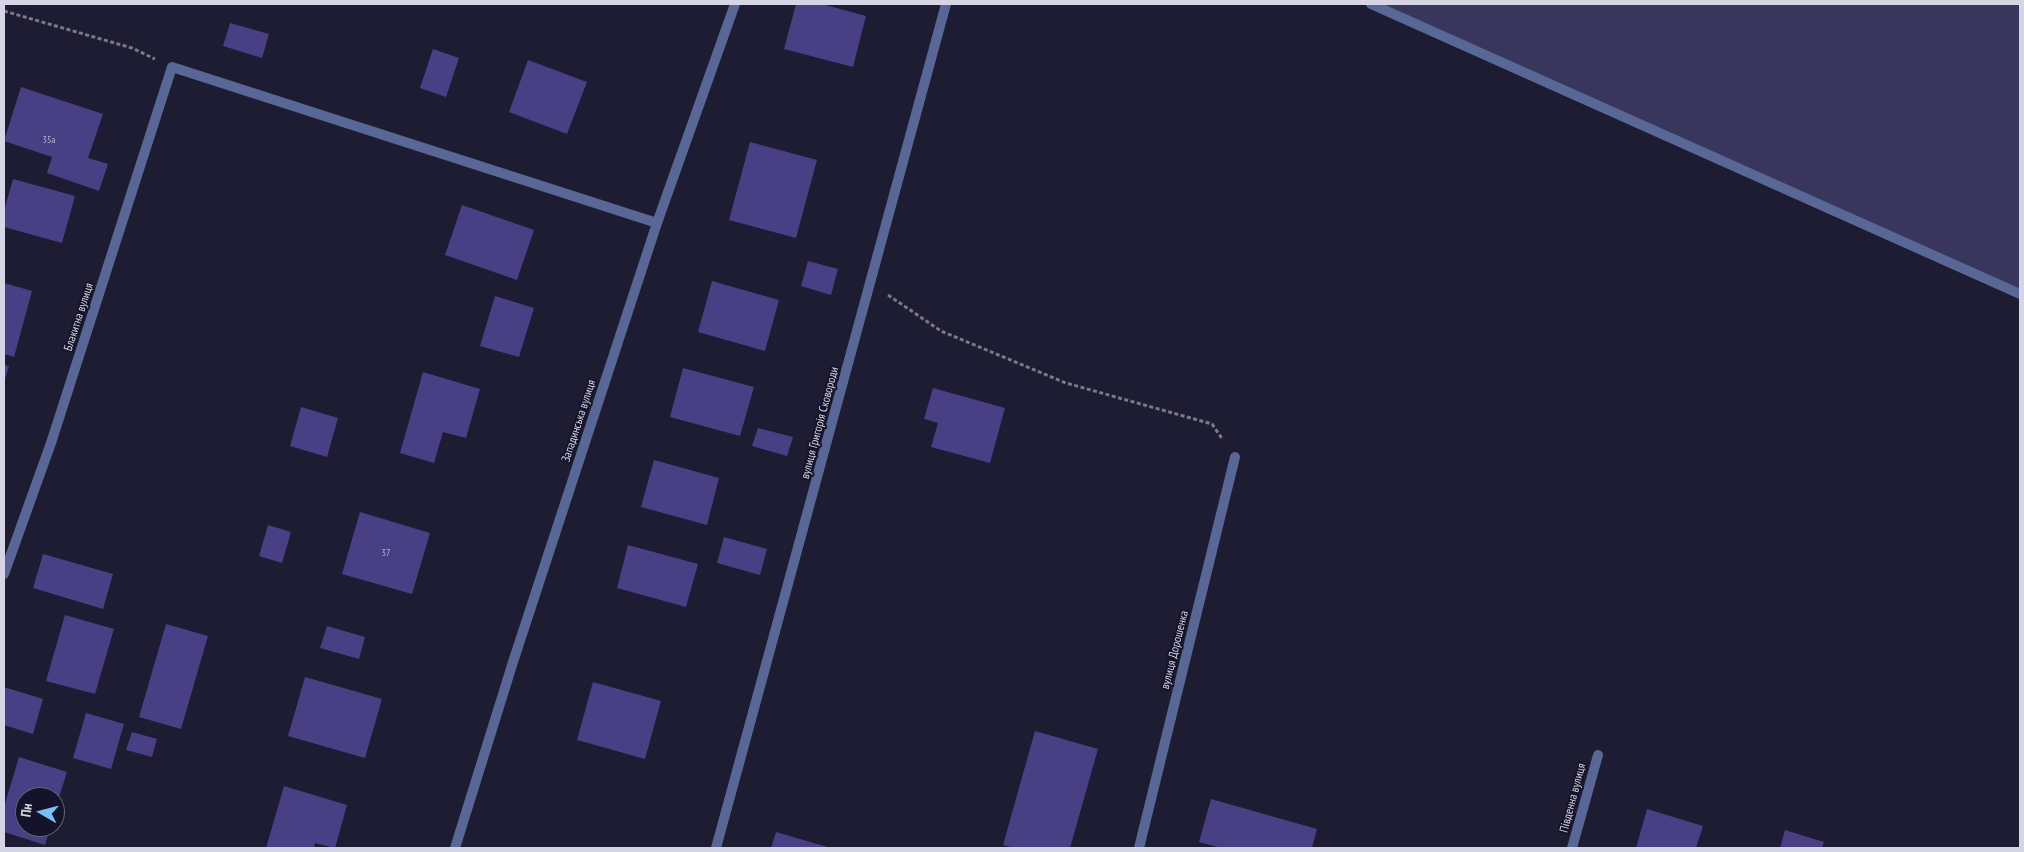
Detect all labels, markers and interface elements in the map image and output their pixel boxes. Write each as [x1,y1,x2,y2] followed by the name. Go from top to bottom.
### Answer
[43,134,55,146] house number: 35а
[61,281,97,353] street label: Блакитна вулиця
[798,365,842,481] street label: вулиця Григорія Сковороди
[559,378,599,464] street label: Западинська вулиця
[382,547,390,559] house number: 37
[1158,609,1192,691] street label: вулиця Дорошенка
[1557,762,1589,834] street label: Південна вулиця
[15,787,65,837] north arrow
[16,802,36,818] text: Пн

